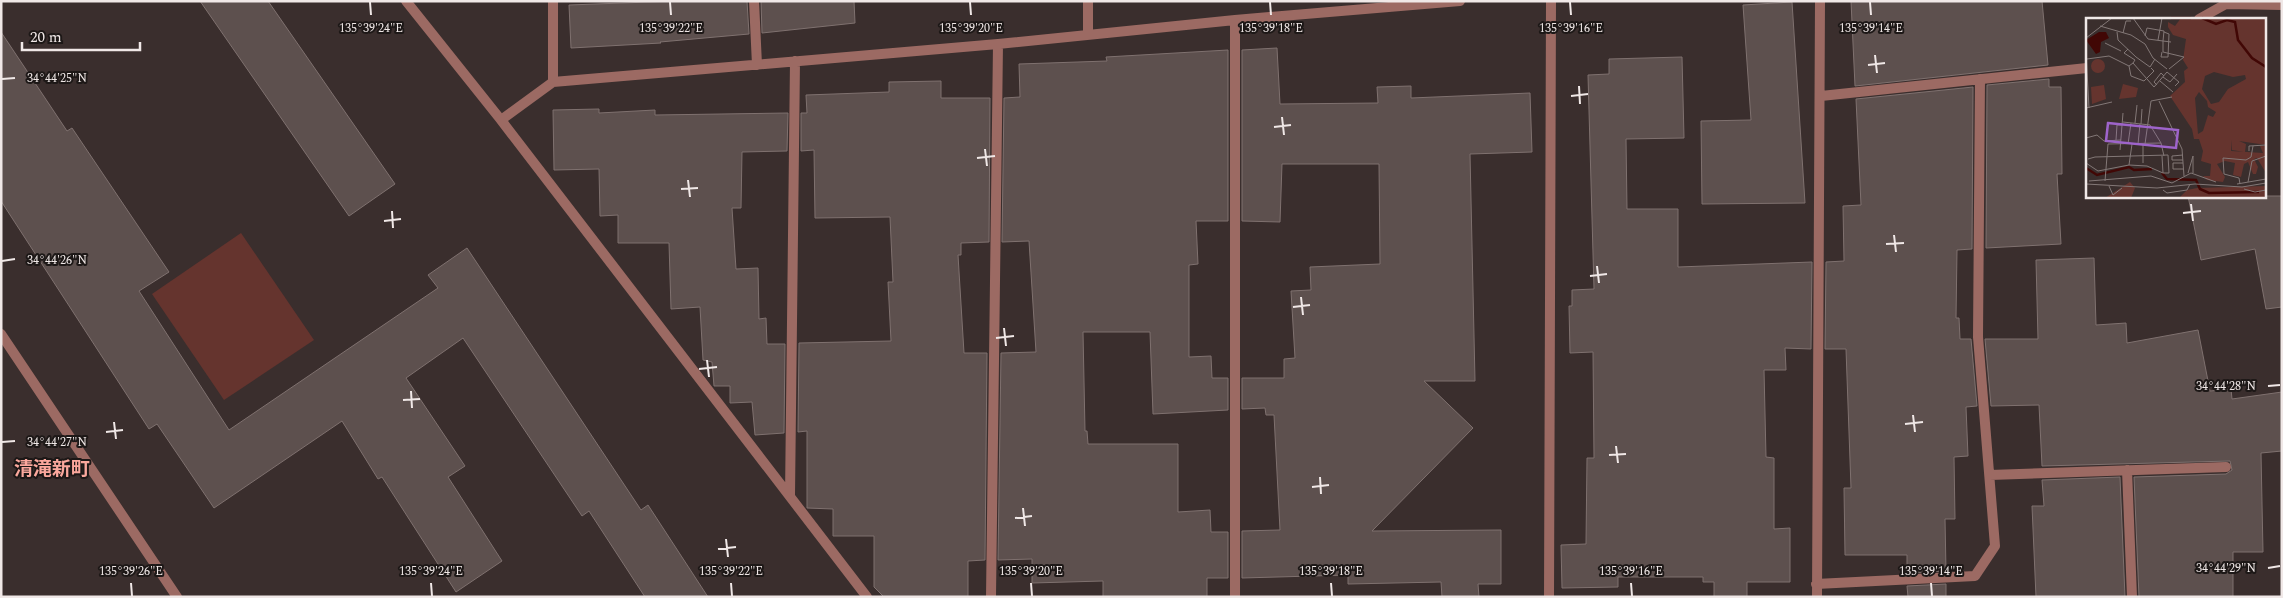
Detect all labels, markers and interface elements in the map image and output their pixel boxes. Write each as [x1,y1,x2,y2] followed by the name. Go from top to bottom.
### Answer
[2086,18,2266,198] inset map
[339,19,403,38] text: 135°39'24"E
[639,19,703,38] text: 135°39'22"E
[939,19,1003,38] text: 135°39'20"E
[1239,19,1303,38] text: 135°39'18"E
[1539,19,1603,38] text: 135°39'16"E
[1839,19,1903,38] text: 135°39'14"E
[22,20,140,52] scale bar
[30,26,62,49] text: 20 m
[27,69,87,88] text: 34°44'25"N
[27,251,87,270] text: 34°44'26"N
[2196,377,2256,396] text: 34°44'28"N
[27,433,87,452] text: 34°44'27"N
[14,455,90,484] district label: 清滝新町
[2196,559,2256,578] text: 34°44'29"N
[99,562,163,581] text: 135°39'26"E
[399,562,463,581] text: 135°39'24"E
[699,562,763,581] text: 135°39'22"E
[999,562,1063,581] text: 135°39'20"E
[1299,562,1363,581] text: 135°39'18"E
[1599,562,1663,581] text: 135°39'16"E
[1899,562,1963,581] text: 135°39'14"E

